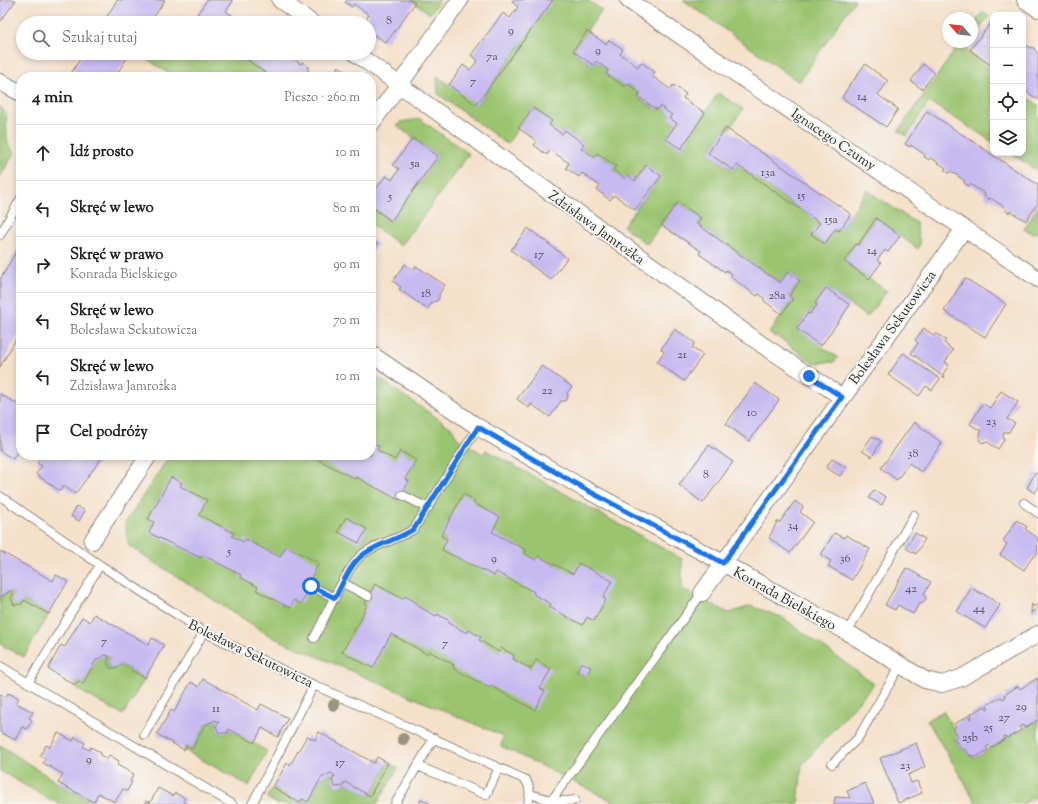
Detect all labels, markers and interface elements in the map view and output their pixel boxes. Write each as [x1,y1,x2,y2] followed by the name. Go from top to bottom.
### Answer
[386,12,392,30] house number: 8
[942,12,978,48] north arrow
[990,12,1026,156] map controls
[990,12,1026,48] button: +
[16,16,376,60] search box
[508,22,514,40] house number: 9
[30,27,52,49] icon: search
[62,28,137,49] text: Szukaj tutaj
[595,42,601,60] house number: 9
[486,48,498,66] house number: 7a
[990,48,1026,84] button: −
[470,73,476,91] house number: 7
[990,84,1026,120] button: locate
[32,86,73,110] text: 4 min
[857,88,867,106] house number: 14
[284,89,360,107] text: Pieszo · 260 m
[786,105,879,177] street label: Ignacego Czumy
[990,120,1026,156] button: layers
[32,142,54,164] icon: ahead
[70,142,134,163] text: Idź prosto
[335,144,360,162] text: 10 m
[409,155,420,173] house number: 5a
[761,164,776,182] house number: 13a
[543,187,649,271] street label: Zdzisława Jamrożka
[797,187,805,205] house number: 15
[387,188,392,206] house number: 5
[32,198,54,220] icon: left
[70,198,154,219] text: Skręć w lewo
[333,200,360,218] text: 80 m
[824,211,838,229] house number: 15a
[867,242,877,260] house number: 14
[70,245,164,266] text: Skręć w prawo
[534,246,544,264] house number: 17
[32,254,54,276] icon: right
[333,256,360,274] text: 90 m
[70,266,177,284] text: Konrada Bielskiego
[845,266,942,389] street label: Bolesława Sekutowicza
[421,285,431,303] house number: 18
[768,287,786,305] house number: 28a
[70,301,154,322] text: Skręć w lewo
[32,310,54,332] icon: left
[333,312,360,330] text: 70 m
[70,322,197,340] text: Bolesława Sekutowicza
[677,346,687,364] house number: 21
[70,357,154,378] text: Skręć w lewo
[32,366,54,388] icon: left
[800,367,818,385] route end
[335,368,360,386] text: 10 m
[70,378,177,396] text: Zdzisława Jamrożka
[541,382,553,400] house number: 22
[747,404,757,422] house number: 10
[986,413,996,431] house number: 23
[32,422,54,444] icon: arrive
[70,422,148,443] text: Cel podróży
[908,445,918,463] house number: 38
[703,466,709,484] house number: 8
[788,517,798,535] house number: 34
[226,543,231,561] house number: 5
[491,550,497,568] house number: 9
[840,550,850,568] house number: 36
[729,563,840,637] street label: Konrada Bielskiego
[302,577,320,595] route start
[905,580,917,598] house number: 42
[973,600,985,618] house number: 44
[184,616,317,694] street label: Bolesława Sekutowicza
[101,633,107,651] house number: 7
[442,635,448,653] house number: 7
[1015,698,1027,716] house number: 29
[212,700,220,718] house number: 11
[998,709,1010,727] house number: 27
[983,719,993,737] house number: 25
[962,729,979,747] house number: 25b
[86,751,92,769] house number: 9
[335,754,345,772] house number: 17
[900,757,910,775] house number: 23

